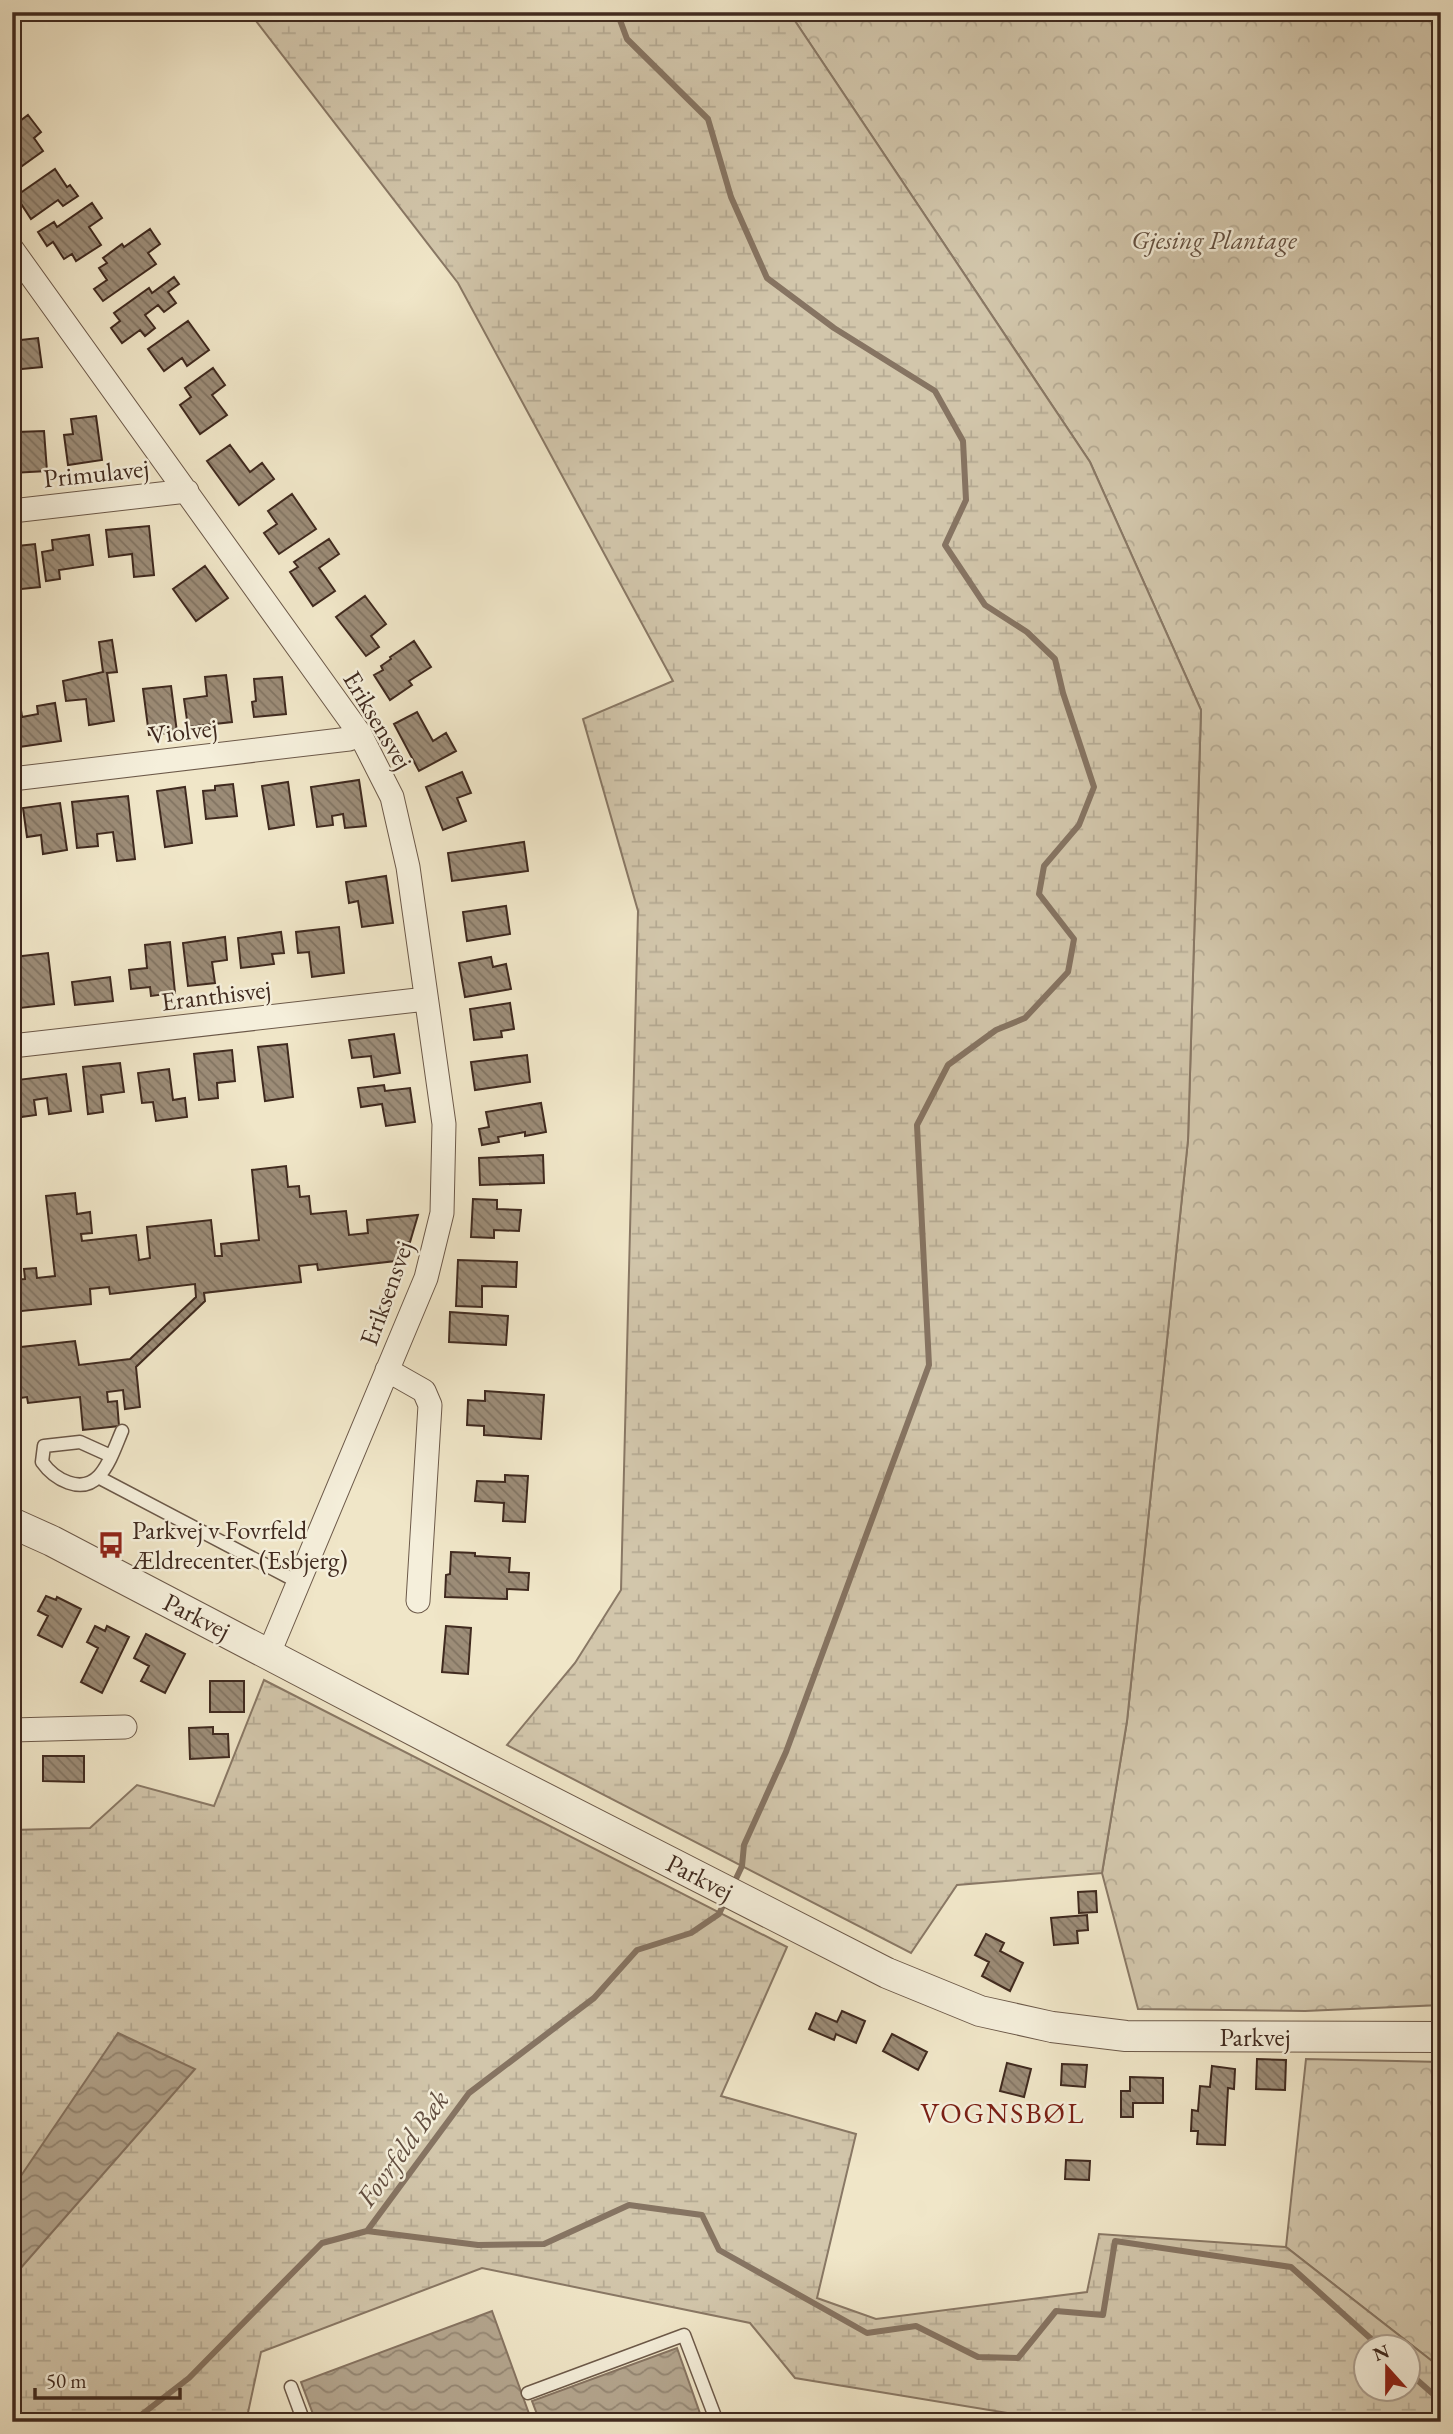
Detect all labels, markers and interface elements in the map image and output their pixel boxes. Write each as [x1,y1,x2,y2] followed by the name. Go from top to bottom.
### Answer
[1131,223,1298,257] park label: Gjesing Plantage
[41,451,151,495] street label: Primulavej
[335,664,421,776] street label: Eriksensvej
[147,710,219,752] street label: Violvej
[159,971,273,1019] street label: Eranthisvej
[351,1236,421,1350] street label: Eriksensvej
[131,1513,348,1577] place label: Parkvej v Fovrfeld Ældrecenter (Esbjerg)
[96,1530,126,1560] bus stop icon: Parkvej v Fovrfeld Ældrecenter (Esbjerg)
[158,1585,236,1647] street label: Parkvej
[661,1846,739,1908] street label: Parkvej
[1219,2020,1291,2054] street label: Parkvej
[347,2082,457,2214] water label: Fovrfeld Bæk
[920,2095,1086,2131] district label: VOGNSBØL
[1352,2332,1422,2402] north arrow
[1369,2338,1393,2367] text: N
[35,2357,180,2401] scale bar
[46,2367,87,2394] text: 50 m

